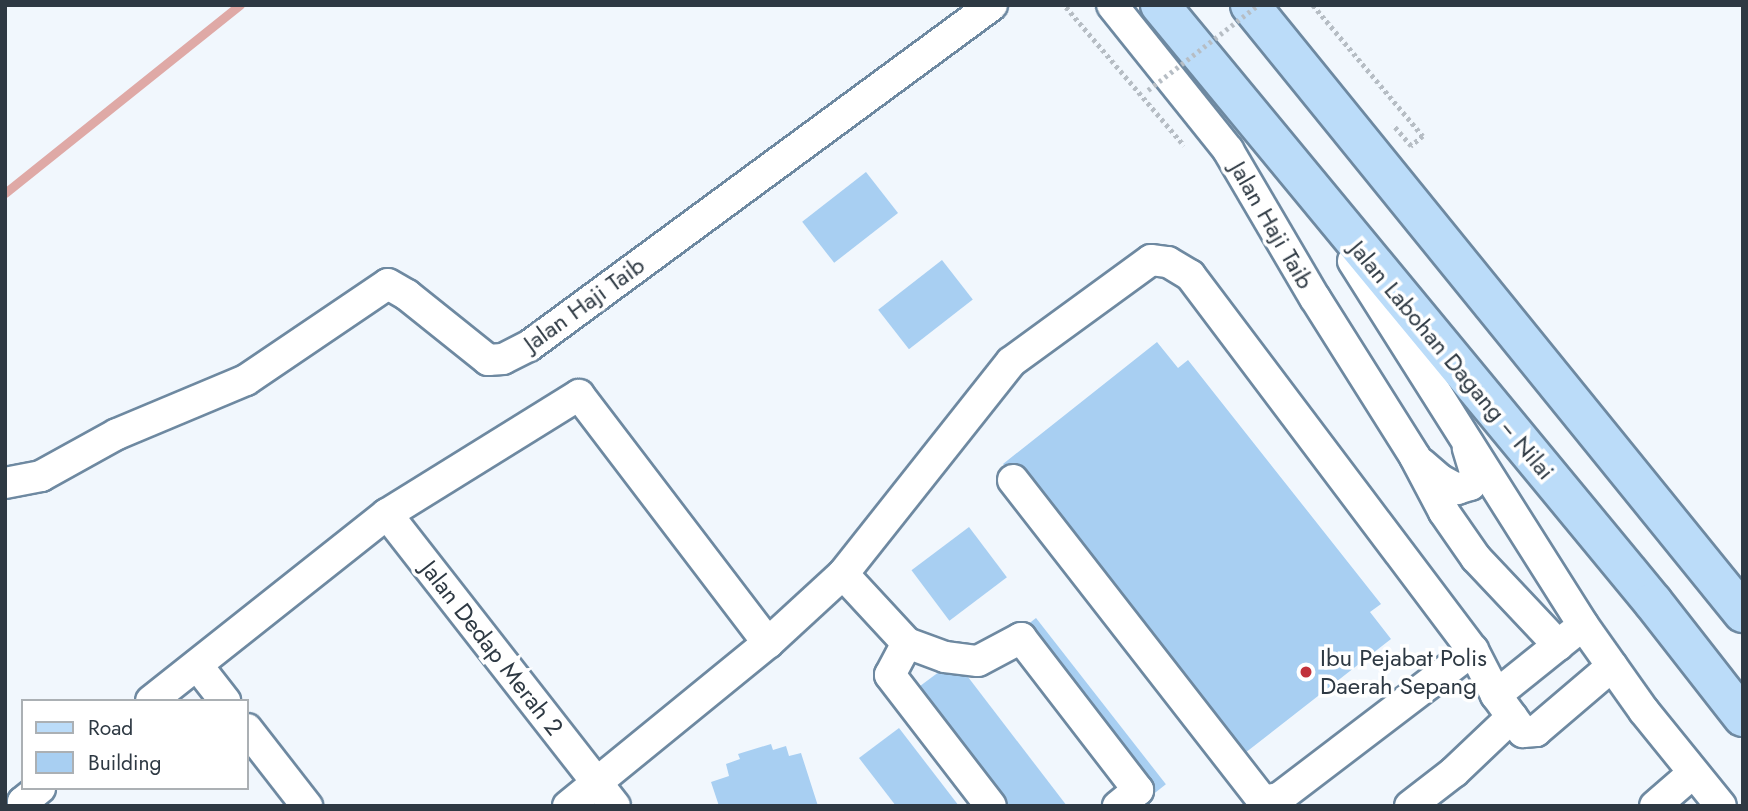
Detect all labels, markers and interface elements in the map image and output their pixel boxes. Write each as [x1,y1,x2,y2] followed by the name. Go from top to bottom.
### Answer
[1224,156,1320,294] street label: Jalan Haji Taib
[1343,235,1561,485] street label: Jalan Labohan Dagang ‒ Nilai
[518,250,650,358] street label: Jalan Haji Taib
[415,555,569,741] street label: Jalan Dedap Merah 2
[1320,644,1487,700] place label: Ibu Pejabat Polis Daerah Sepang
[1298,664,1314,680] marker: Ibu Pejabat Polis Daerah Sepang
[21,699,248,790] legend
[88,713,133,743] text: Road
[88,748,161,778] text: Building

